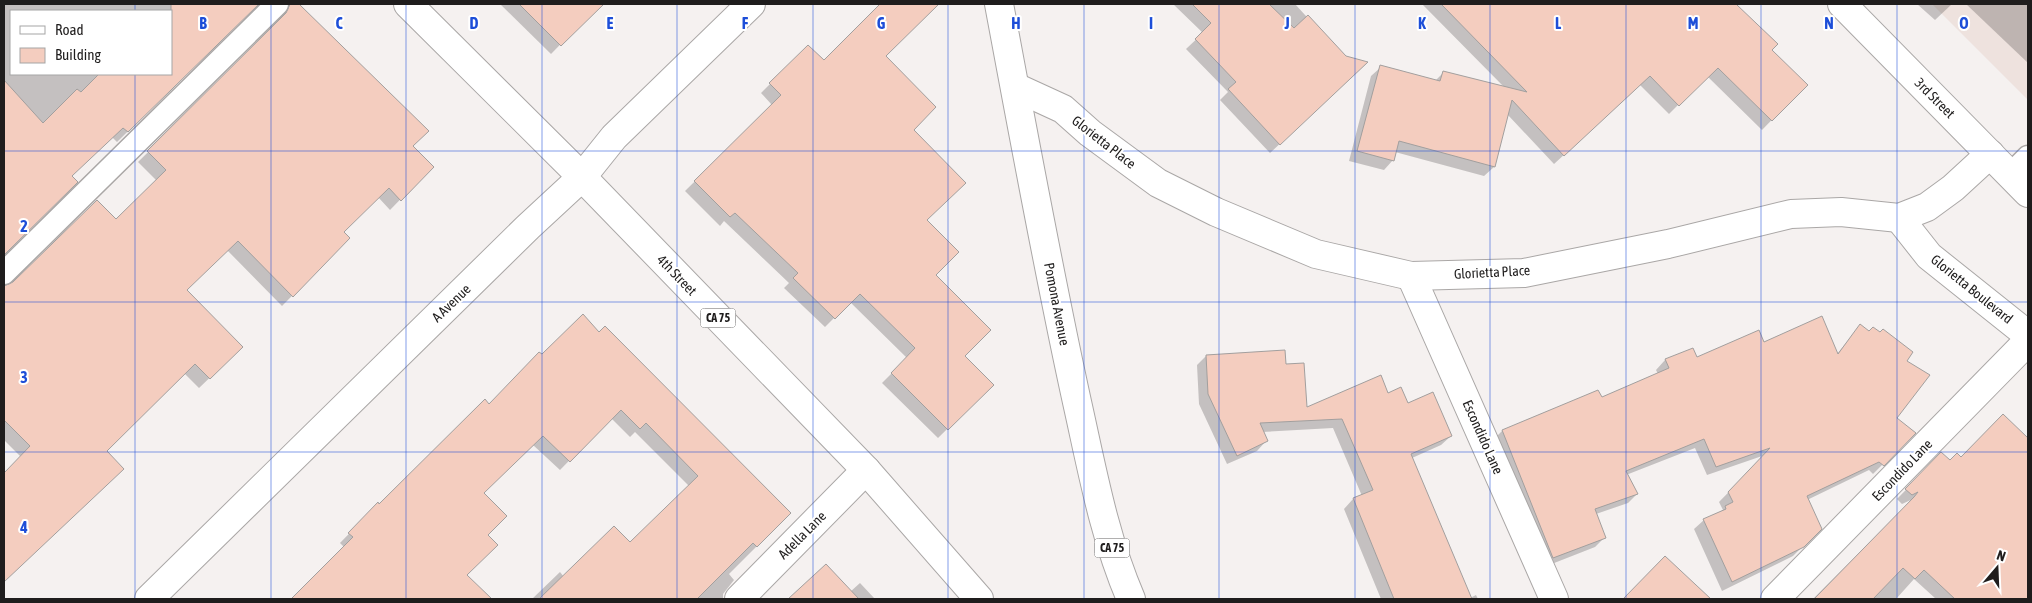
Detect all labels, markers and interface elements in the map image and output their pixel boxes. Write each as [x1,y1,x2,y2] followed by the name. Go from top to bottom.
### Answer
[10,10,172,75] legend
[199,14,207,32] text: B
[335,14,343,32] text: C
[470,14,479,32] text: D
[607,14,614,32] text: E
[742,14,749,32] text: F
[877,14,886,32] text: G
[1011,14,1021,32] text: H
[1149,14,1153,32] text: I
[1283,14,1290,32] text: J
[1418,14,1426,32] text: K
[1555,14,1562,32] text: L
[1688,14,1698,32] text: M
[1824,14,1834,32] text: N
[1959,14,1969,32] text: O
[55,21,84,38] text: Road
[55,46,101,63] text: Building
[1912,75,1958,121] street label: 3rd Street
[1069,112,1139,172] street label: Glorietta Place
[20,217,28,235] text: 2
[654,251,700,299] street label: 4th Street
[1928,251,2016,327] street label: Glorietta Boulevard
[1041,261,1073,347] street label: Pomona Avenue
[1453,262,1531,282] street label: Glorietta Place
[428,281,474,325] street label: A Avenue
[700,308,736,328] road number: CA 75
[20,368,28,386] text: 3
[1460,397,1506,477] street label: Escondido Lane
[1869,436,1935,504] street label: Escondido Lane
[775,508,829,562] street label: Adella Lane
[19,518,28,536] text: 4
[1094,538,1130,558] road number: CA 75
[1972,543,2022,593] north arrow
[1995,547,2008,565] text: N

